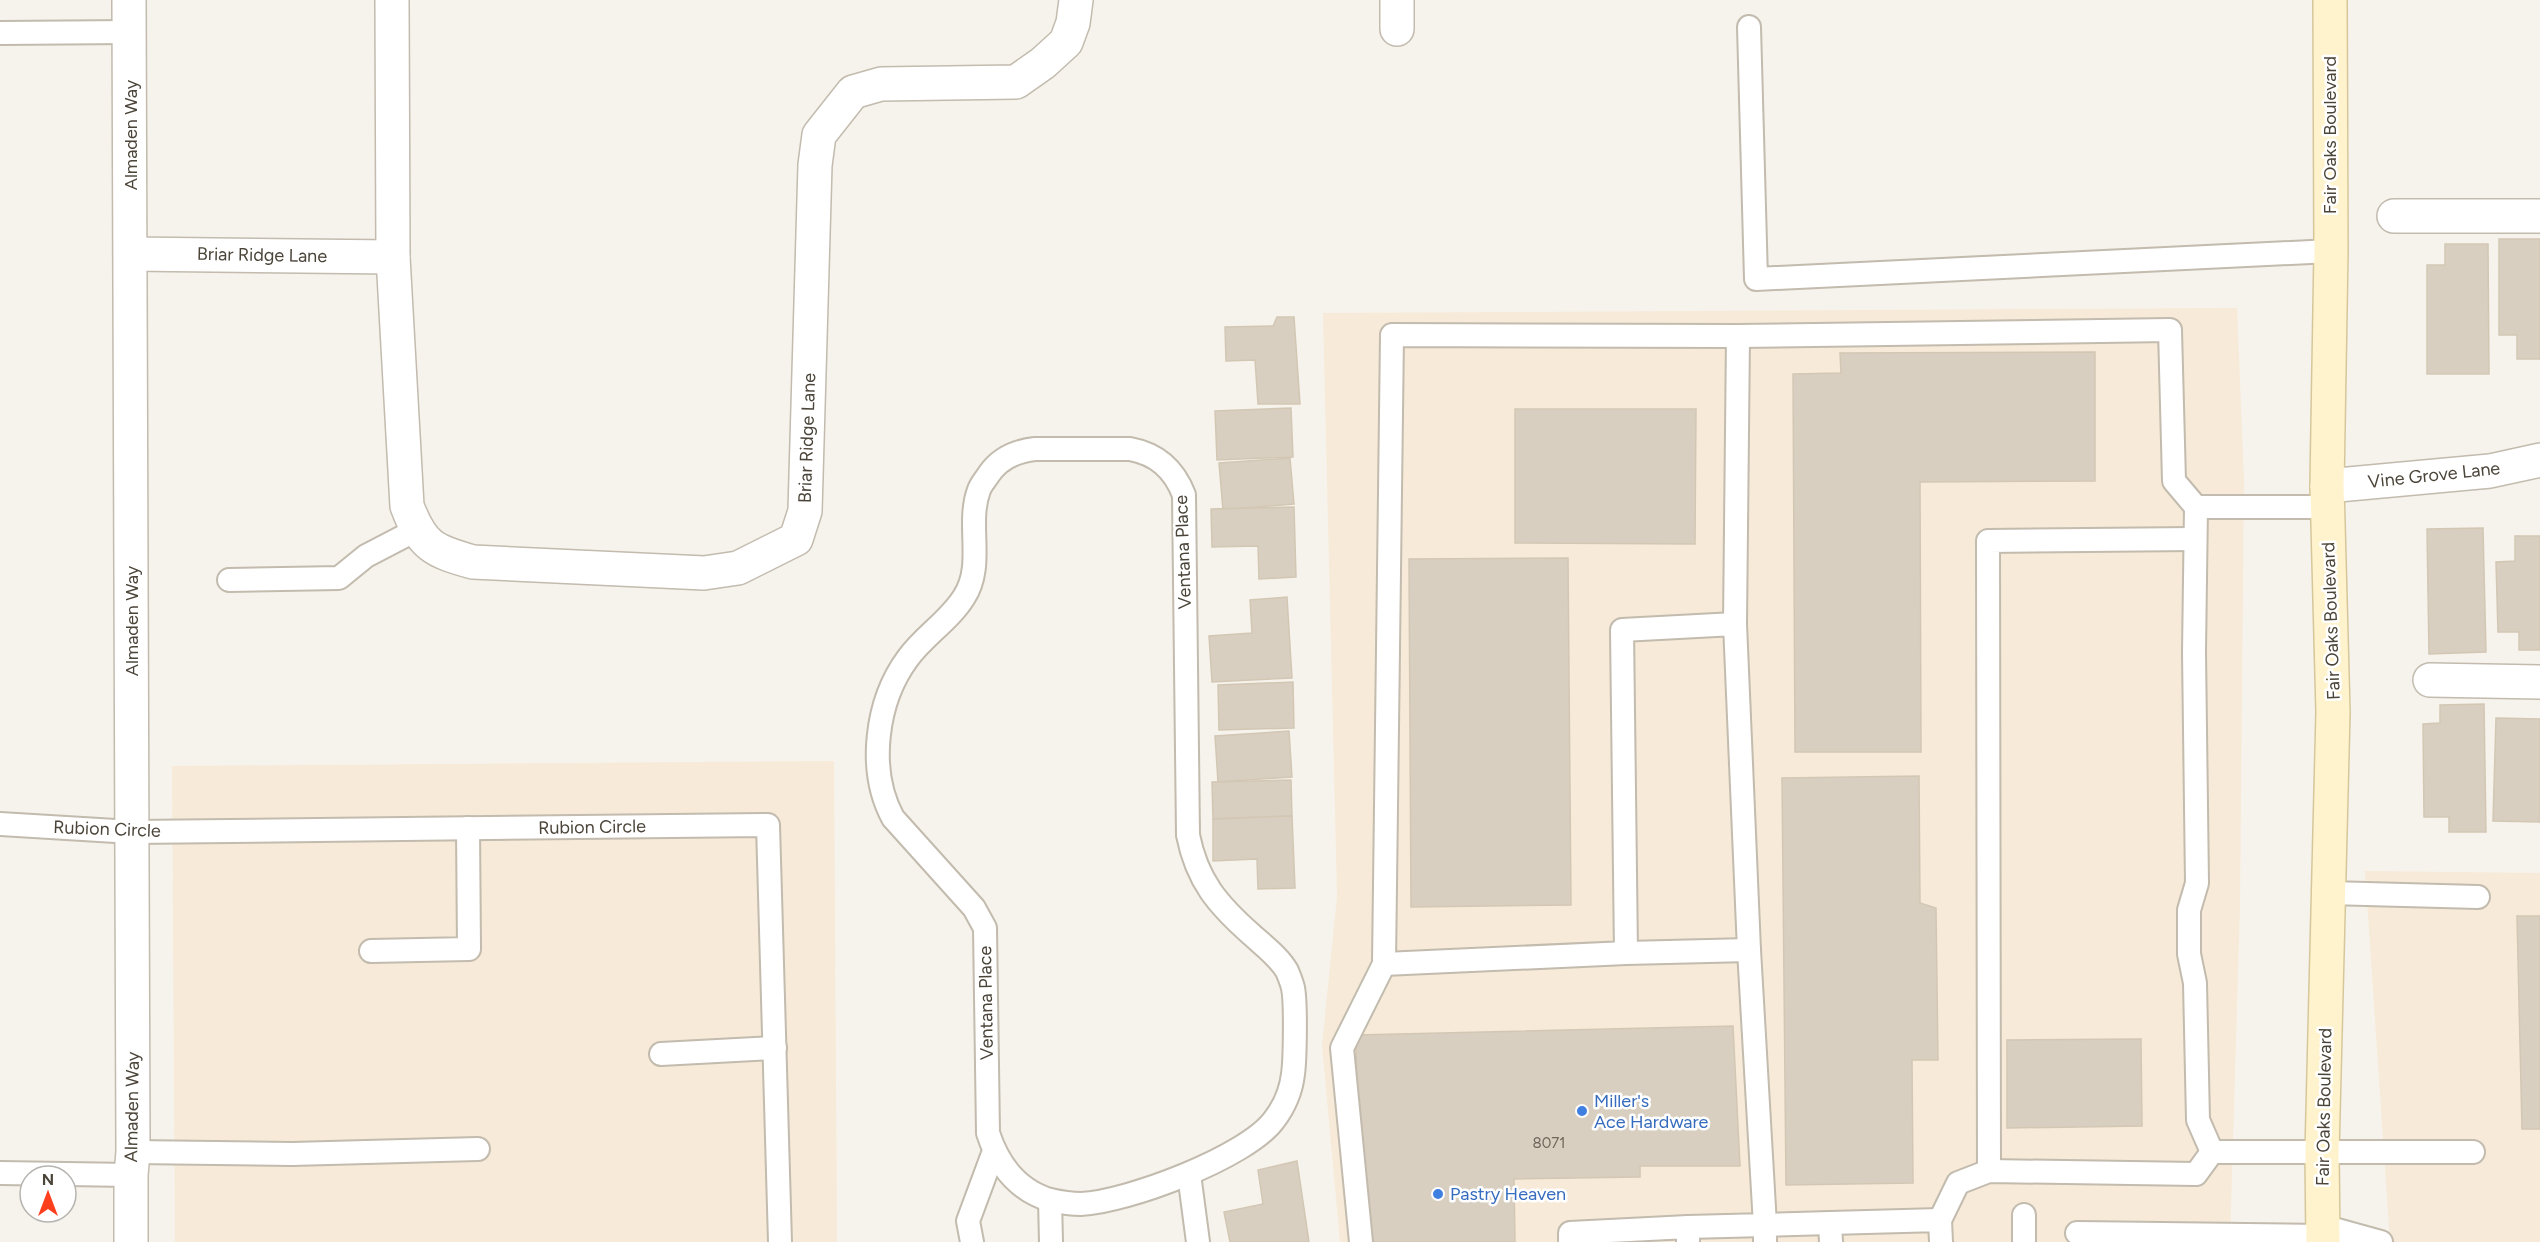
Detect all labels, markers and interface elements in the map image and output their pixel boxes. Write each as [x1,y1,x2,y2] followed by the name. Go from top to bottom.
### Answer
[2319,56,2341,214] street label: Fair Oaks Boulevard
[120,79,142,190] street label: Almaden Way
[197,243,327,267] street label: Briar Ridge Lane
[794,372,820,503] street label: Briar Ridge Lane
[2367,457,2501,493] street label: Vine Grove Lane
[1170,494,1196,610] street label: Ventana Place
[2317,542,2345,700] street label: Fair Oaks Boulevard
[121,565,143,676] street label: Almaden Way
[538,815,646,839] street label: Rubion Circle
[53,816,161,842] street label: Rubion Circle
[974,945,998,1060] street label: Ventana Place
[2312,1028,2336,1186] street label: Fair Oaks Boulevard
[120,1051,144,1162] street label: Almaden Way
[1594,1090,1709,1133] place label: Miller's Ace Hardware
[1575,1104,1589,1118] marker: Miller's Ace Hardware
[1532,1134,1566,1152] house number: 8071
[18,1164,78,1224] north arrow
[42,1170,54,1189] text: N
[1450,1183,1566,1205] place label: Pastry Heaven
[1431,1187,1445,1201] marker: Pastry Heaven

